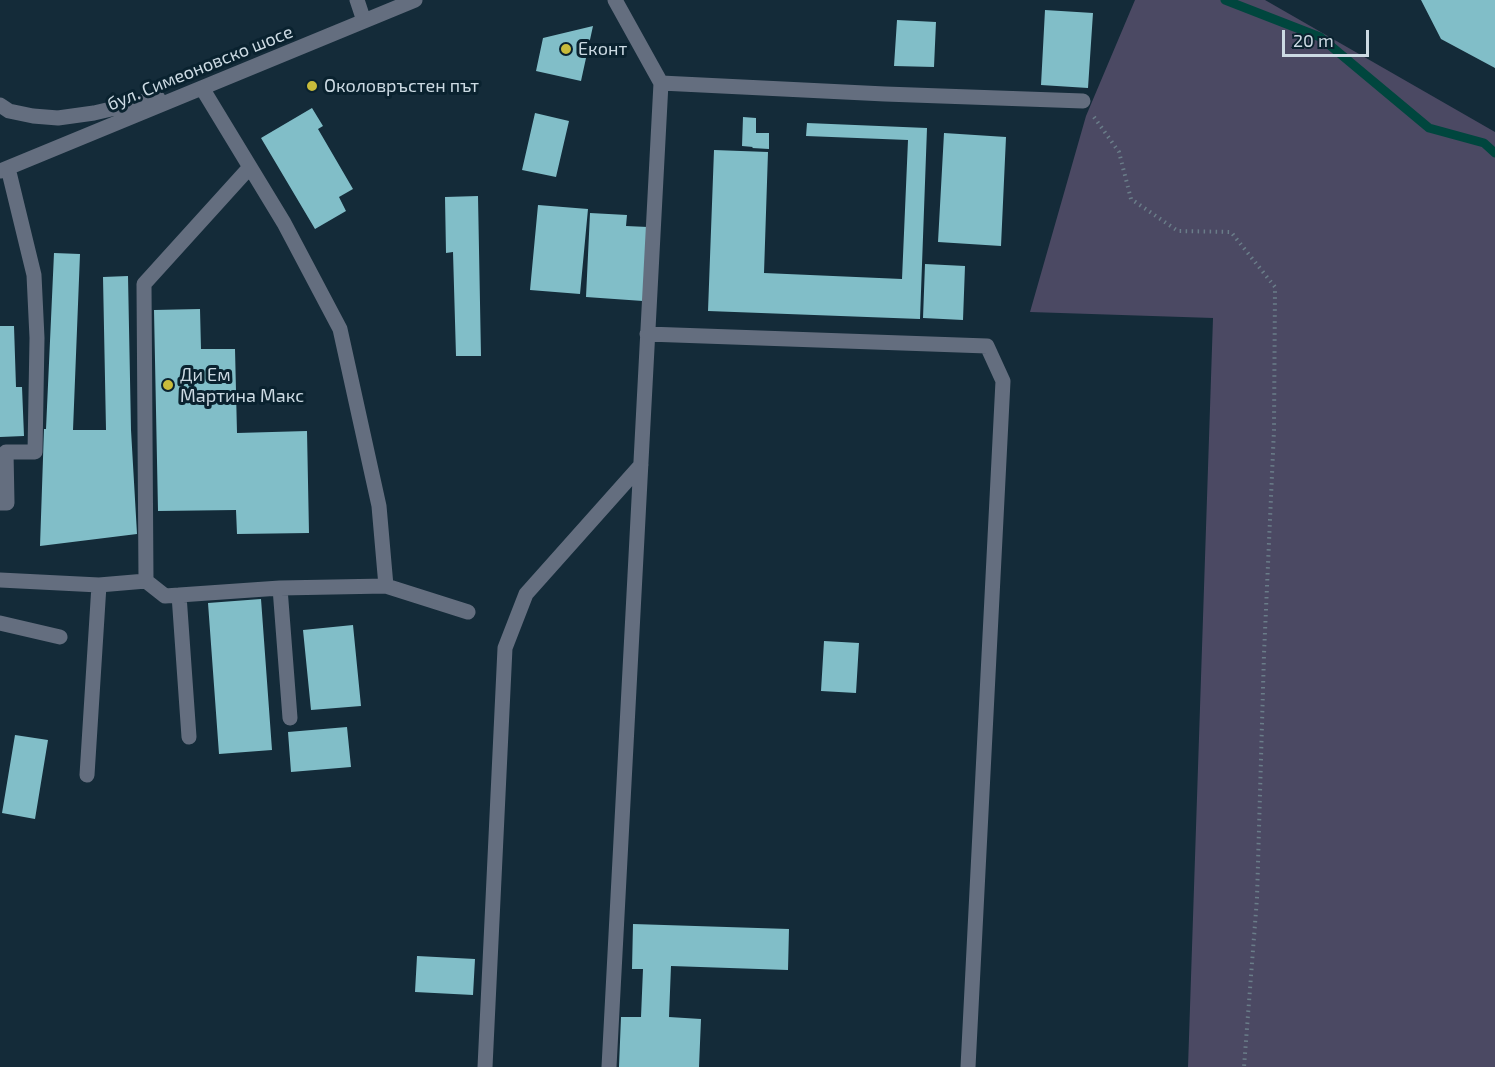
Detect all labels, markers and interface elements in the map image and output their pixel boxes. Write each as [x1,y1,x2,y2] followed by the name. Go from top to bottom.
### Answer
[1285,18,1372,56] scale bar
[104,21,296,115] street label: бул. Симеоновско шосе
[1293,29,1334,51] text: 20 m
[578,38,627,60] place label: Еконт
[559,42,573,56] marker: Еконт
[324,75,479,97] place label: Околовръстен път
[305,79,319,93] marker: Околовръстен път
[180,364,304,406] place label: Ди Ем Мартина Макс
[161,378,175,392] marker: Ди Ем Мартина Макс

